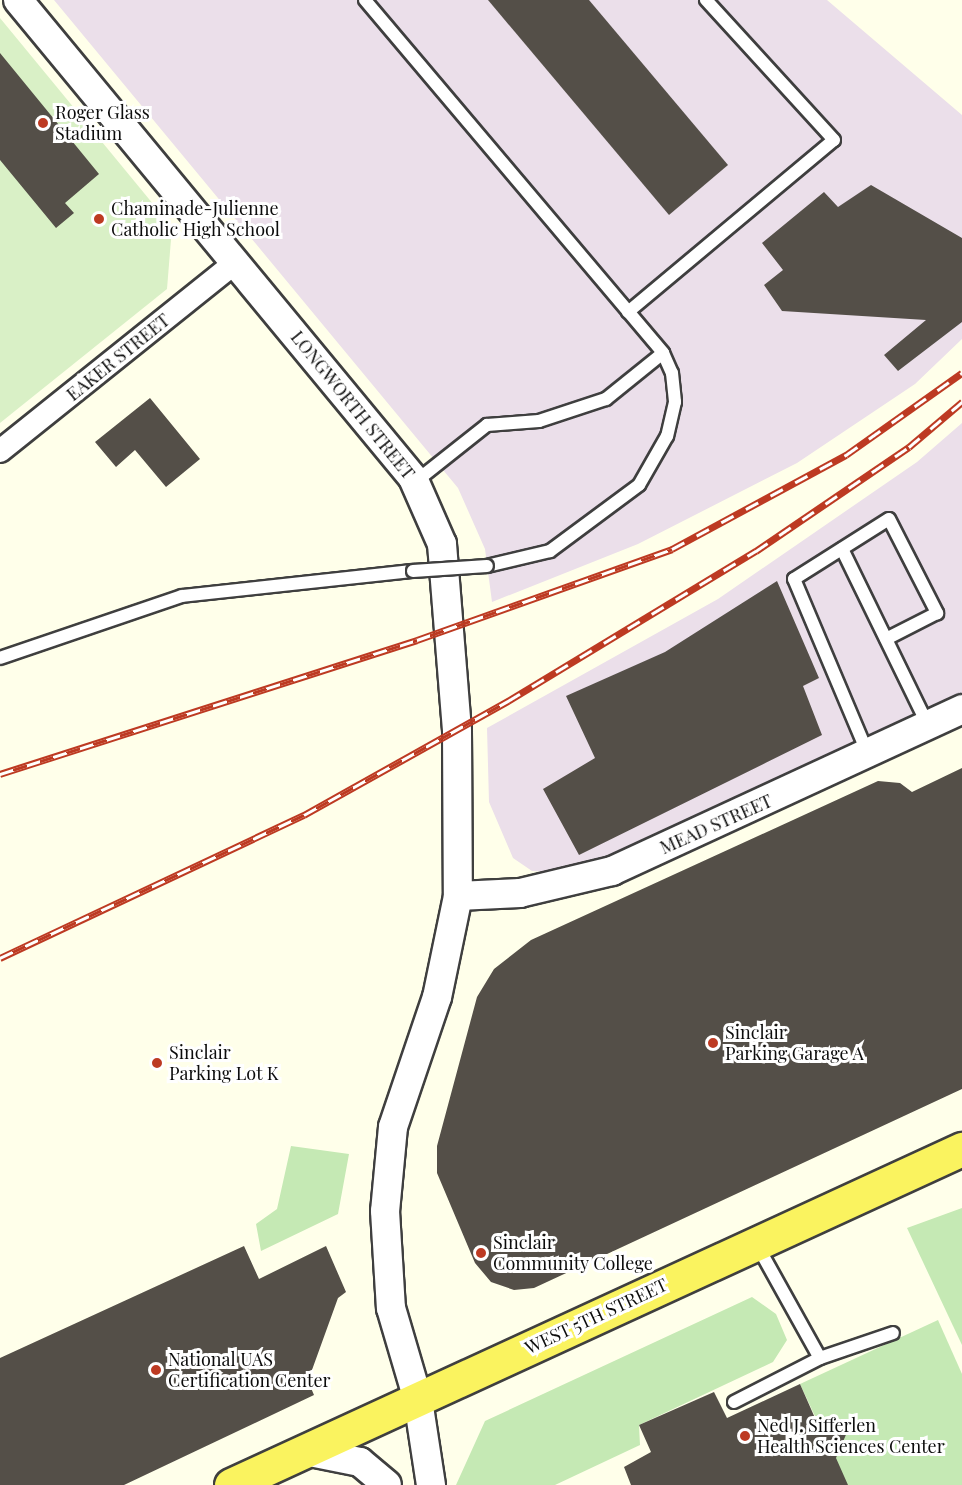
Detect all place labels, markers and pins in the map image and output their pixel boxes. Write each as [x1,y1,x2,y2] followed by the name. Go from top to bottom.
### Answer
[55,102,150,144] place label: Roger Glass Stadium
[36,116,50,130] marker: Roger Glass Stadium
[111,198,280,240] place label: Chaminade-Julienne Catholic High School
[92,212,106,226] marker: Chaminade-Julienne Catholic High School
[725,1022,864,1064] place label: Sinclair Parking Garage A
[706,1036,720,1050] marker: Sinclair Parking Garage A
[169,1042,279,1084] place label: Sinclair Parking Lot K
[150,1056,164,1070] marker: Sinclair Parking Lot K
[493,1232,653,1274] place label: Sinclair Community College
[474,1246,488,1260] marker: Sinclair Community College
[168,1349,331,1392] place label: National UAS Certification Center
[149,1363,163,1377] marker: National UAS Certification Center
[757,1415,945,1458] place label: Ned J. Sifferlen Health Sciences Center
[738,1429,752,1443] marker: Ned J. Sifferlen Health Sciences Center

